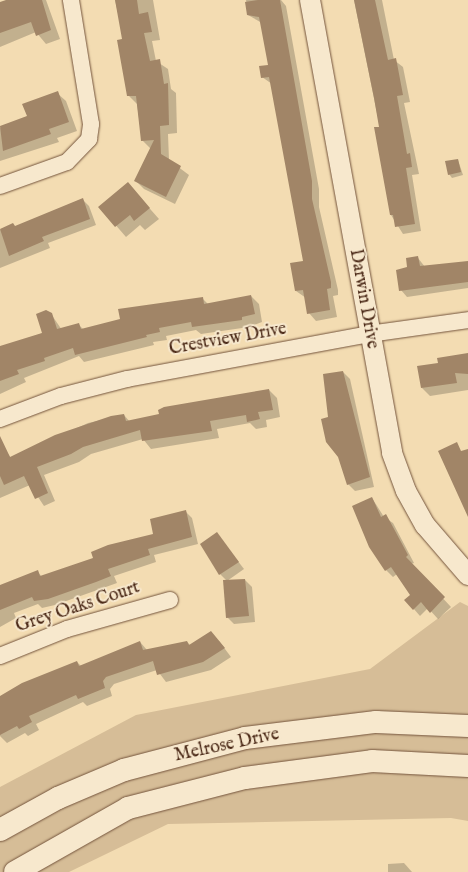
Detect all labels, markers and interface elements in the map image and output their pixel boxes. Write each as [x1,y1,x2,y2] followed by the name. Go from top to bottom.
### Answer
[344,247,382,351] street label: Darwin Drive
[168,319,288,361] street label: Crestview Drive
[13,578,143,638] street label: Grey Oaks Court
[173,724,281,768] street label: Melrose Drive

